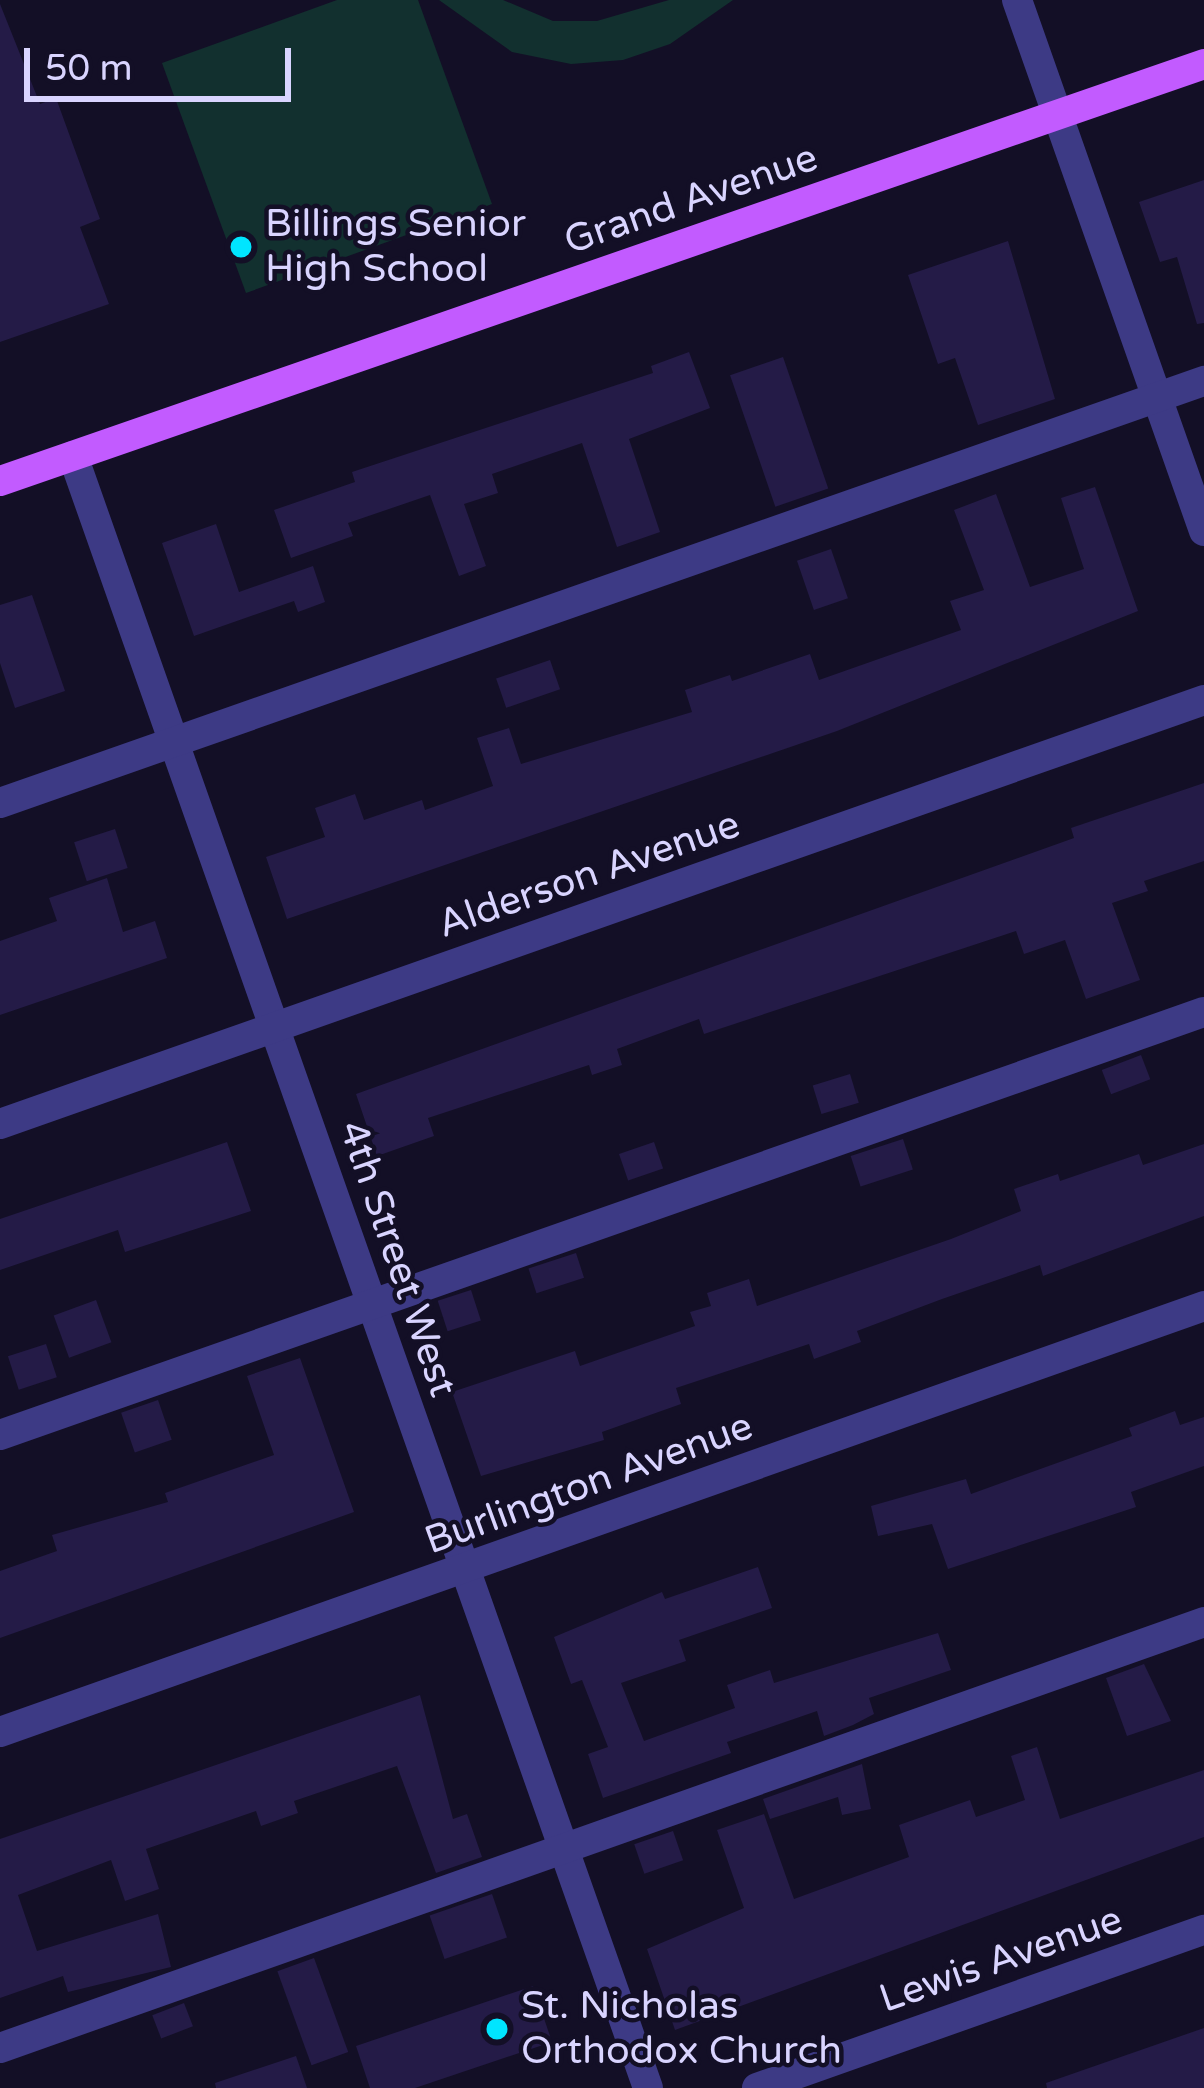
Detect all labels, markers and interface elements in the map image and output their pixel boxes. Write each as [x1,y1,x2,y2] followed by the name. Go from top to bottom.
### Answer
[30,24,297,98] scale bar
[45,47,133,90] text: 50 m
[558,135,824,265] street label: Grand Avenue
[265,202,526,293] place label: Billings Senior High School
[228,234,254,260] marker: Billings Senior High School
[432,801,746,949] street label: Alderson Avenue
[328,1115,466,1403] street label: 4th Street West
[419,1403,759,1565] street label: Burlington Avenue
[874,1897,1128,2023] street label: Lewis Avenue
[521,1984,842,2075] place label: St. Nicholas Orthodox Church
[484,2016,510,2042] marker: St. Nicholas Orthodox Church

